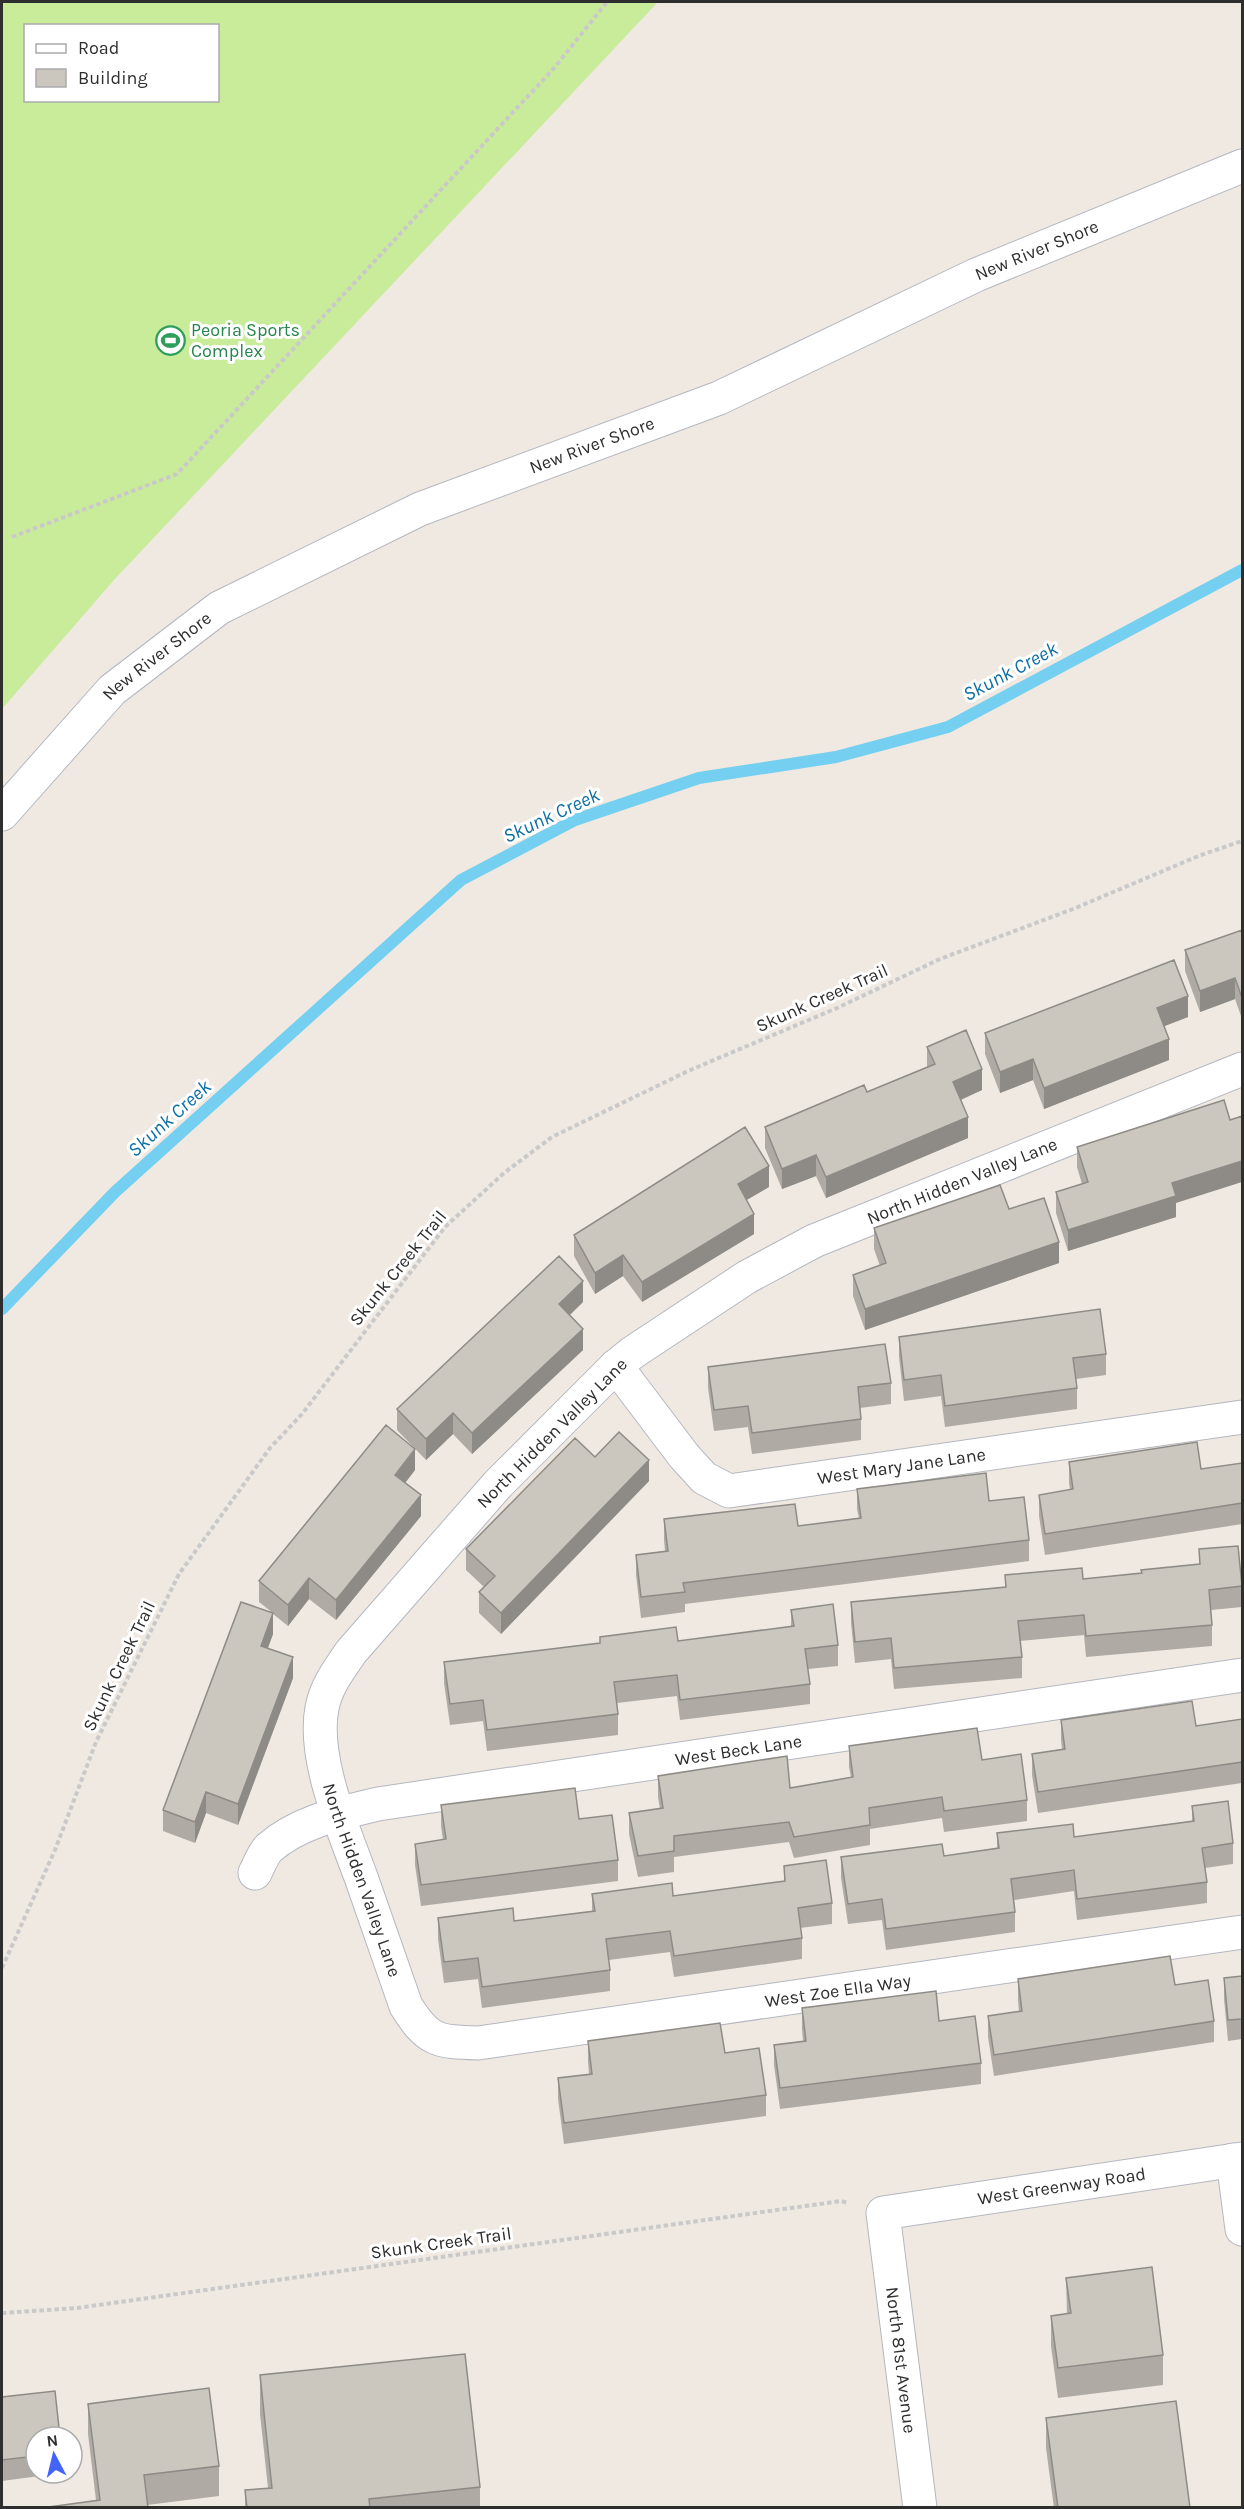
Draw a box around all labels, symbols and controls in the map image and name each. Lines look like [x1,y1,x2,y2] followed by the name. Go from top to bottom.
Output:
[24,24,219,102] legend
[78,37,119,59] text: Road
[78,67,148,89] text: Building
[971,215,1102,285] street label: New River Shore
[191,319,300,362] place label: Peoria Sports Complex
[154,324,186,356] sports icon: Peoria Sports Complex
[526,412,658,478] street label: New River Shore
[97,607,216,705] street label: New River Shore
[959,637,1062,706] water label: Skunk Creek
[499,783,604,848] water label: Skunk Creek
[753,959,891,1037] street label: Skunk Creek Trail
[123,1075,216,1162] water label: Skunk Creek
[864,1133,1060,1229] street label: North Hidden Valley Lane
[345,1206,451,1330] street label: Skunk Creek Trail
[472,1353,632,1513] street label: North Hidden Valley Lane
[816,1443,987,1489] street label: West Mary Jane Lane
[78,1597,160,1735] street label: Skunk Creek Trail
[674,1730,803,1771] street label: West Beck Lane
[318,1781,406,1980] street label: North Hidden Valley Lane
[763,1969,913,2012] street label: West Zoe Ella Way
[976,2163,1147,2210] street label: West Greenway Road
[369,2222,513,2264] street label: Skunk Creek Trail
[881,2286,921,2434] street label: North 81st Avenue
[24,2425,84,2485] north arrow
[45,2430,59,2451] text: N

